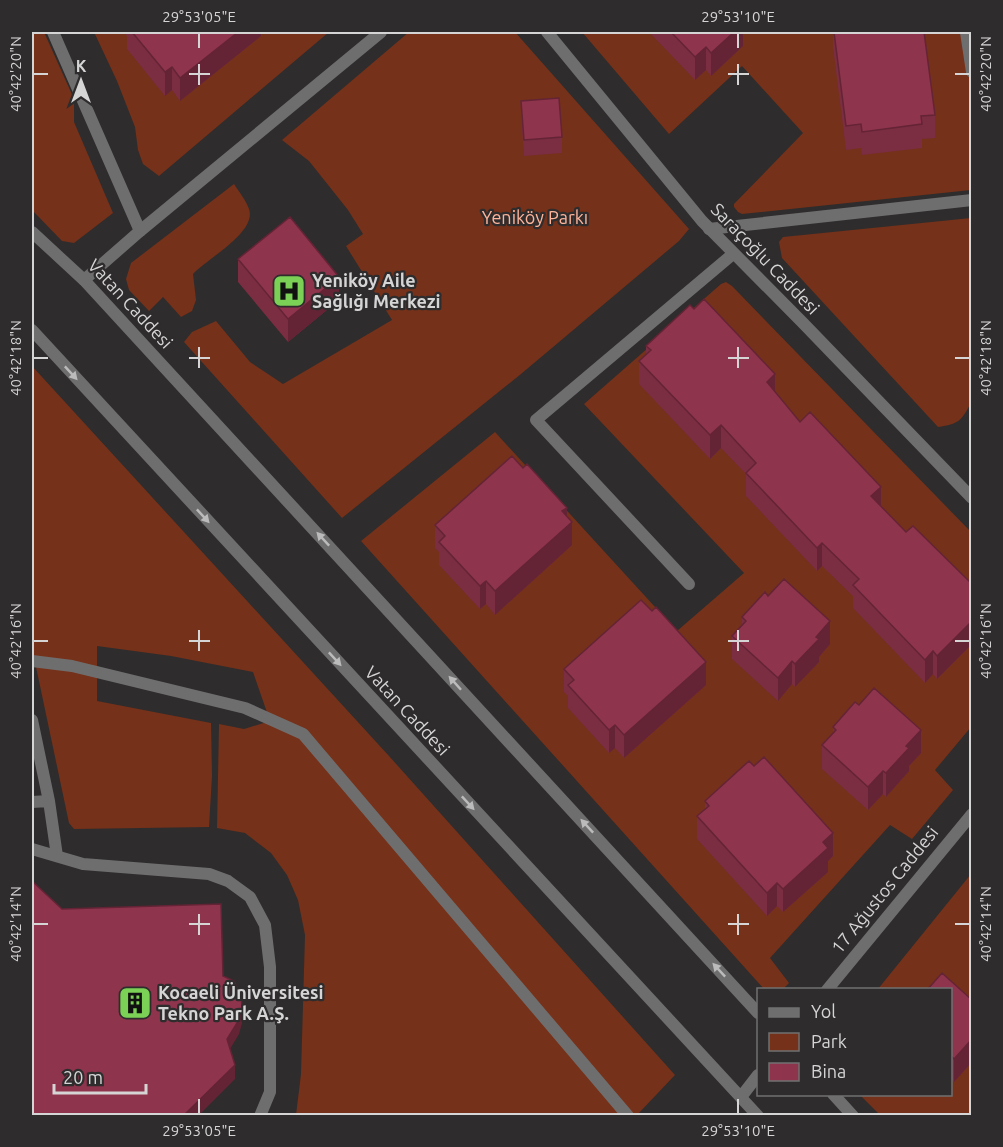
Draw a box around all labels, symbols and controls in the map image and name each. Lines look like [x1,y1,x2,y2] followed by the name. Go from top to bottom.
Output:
[162,8,236,25] text: 29°53'05"E
[701,8,775,25] text: 29°53'10"E
[7,36,24,112] text: 40°42'20"N
[977,36,994,112] text: 40°42'20"N
[51,51,111,111] north arrow
[76,57,87,75] text: K
[708,199,824,318] street label: Saraçoğlu Caddesi
[482,207,588,227] park label: Yeniköy Parkı
[84,255,177,352] street label: Vatan Caddesi
[312,270,441,311] place label: Yeniköy Aile Sağlığı Merkezi
[271,273,307,309] hospital icon: Yeniköy Aile Sağlığı Merkezi
[7,320,24,396] text: 40°42'18"N
[977,320,994,396] text: 40°42'18"N
[64,365,78,380] one-way arrow
[196,508,209,523] one-way arrow
[317,532,330,547] one-way arrow
[7,603,24,679] text: 40°42'16"N
[977,603,994,679] text: 40°42'16"N
[328,652,342,667] one-way arrow
[361,662,454,759] street label: Vatan Caddesi
[449,676,462,691] one-way arrow
[461,795,475,810] one-way arrow
[580,819,594,834] one-way arrow
[827,822,942,957] street label: 17 Ağustos Caddesi
[7,886,24,962] text: 40°42'14"N
[977,886,994,962] text: 40°42'14"N
[713,963,726,978] one-way arrow
[158,982,324,1024] place label: Kocaeli Üniversitesi Tekno Park A.Ş.
[117,985,153,1021] building icon: Kocaeli Üniversitesi Tekno Park A.Ş.
[757,988,952,1096] legend
[811,1001,836,1021] text: Yol
[811,1031,847,1051] text: Park
[54,1057,146,1095] scale bar
[811,1061,846,1081] text: Bina
[63,1067,103,1087] text: 20 m
[162,1122,236,1139] text: 29°53'05"E
[701,1122,775,1139] text: 29°53'10"E

